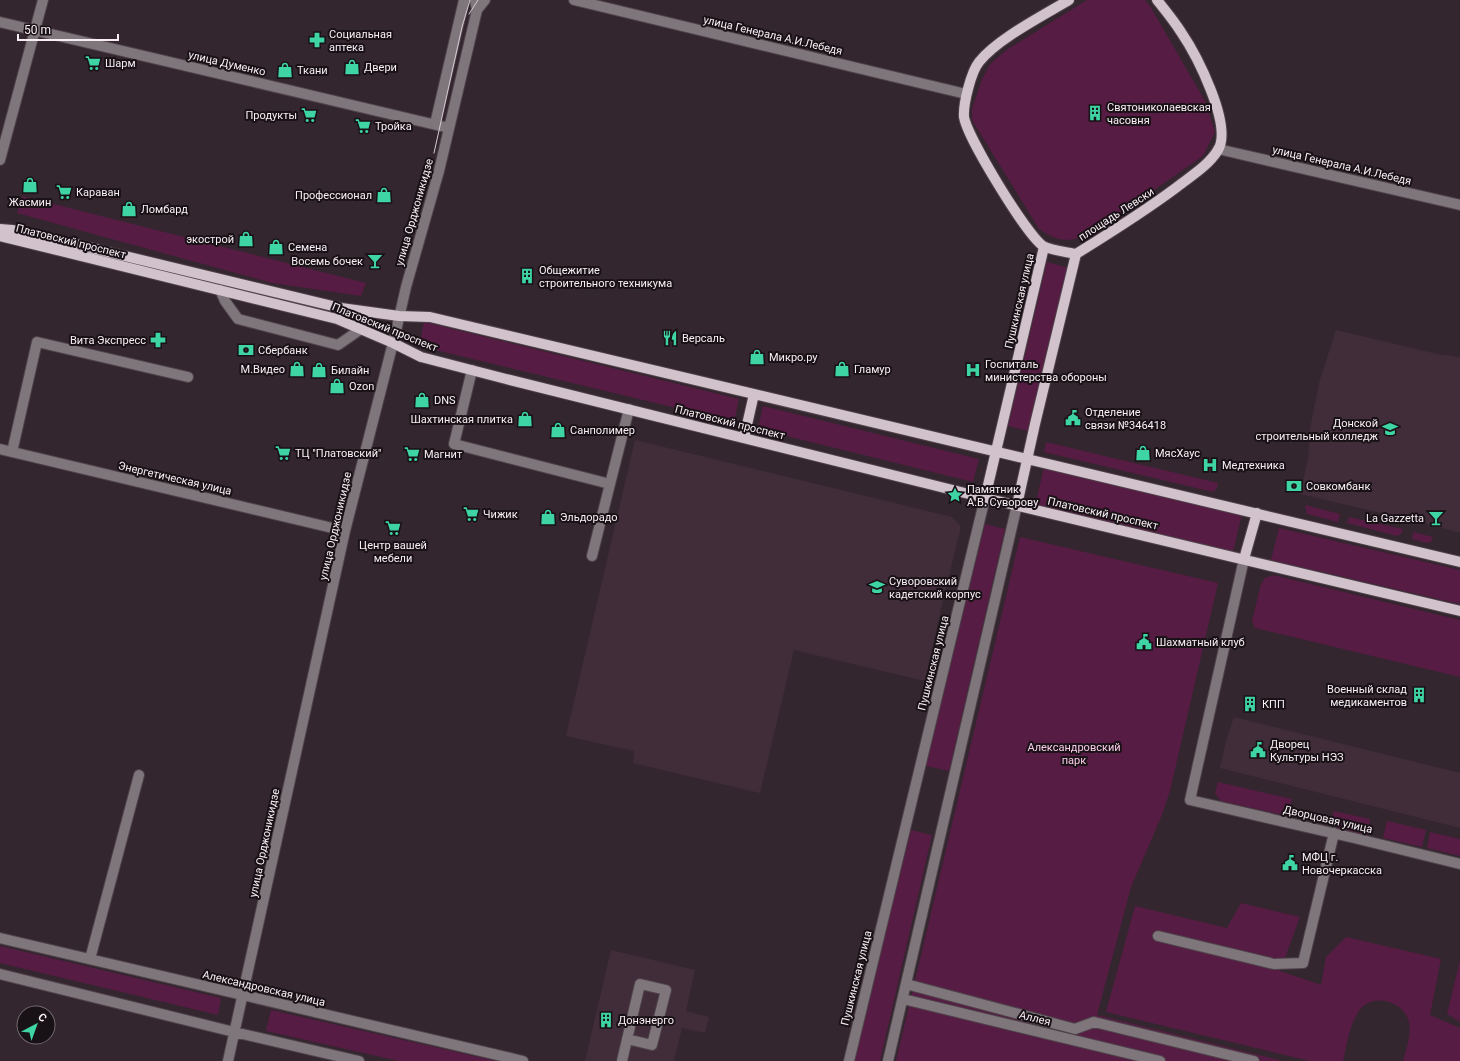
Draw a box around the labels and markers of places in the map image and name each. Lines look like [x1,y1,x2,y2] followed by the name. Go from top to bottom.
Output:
[329,28,392,54] place label: Социальная аптека
[308,31,326,49] pharmacy icon: Социальная аптека
[84,54,102,72] supermarket icon: Шарм
[105,57,136,70] place label: Шарм
[343,58,361,76] shop icon: Двери
[276,61,294,79] shop icon: Ткани
[364,61,397,74] place label: Двери
[297,64,328,77] place label: Ткани
[1107,101,1211,127] place label: Святониколаевская часовня
[1086,104,1104,122] building icon: Святониколаевская часовня
[300,106,318,124] supermarket icon: Продукты
[245,109,297,122] place label: Продукты
[354,117,372,135] supermarket icon: Тройка
[375,120,412,133] place label: Тройка
[21,176,39,194] shop icon: Жасмин
[55,183,73,201] supermarket icon: Караван
[76,186,120,199] place label: Караван
[375,186,393,204] shop icon: Профессионал
[295,189,372,202] place label: Профессионал
[9,196,51,209] place label: Жасмин
[120,200,138,218] shop icon: Ломбард
[141,203,188,216] place label: Ломбард
[237,230,255,248] shop icon: экострой
[186,233,234,246] place label: экострой
[267,238,285,256] shop icon: Семена
[288,241,327,254] place label: Семена
[366,252,384,270] bar icon: Восемь бочек
[291,255,363,268] place label: Восемь бочек
[539,264,672,290] place label: Общежитие строительного техникума
[518,267,536,285] building icon: Общежитие строительного техникума
[661,329,679,347] restaurant icon: Версаль
[149,331,167,349] pharmacy icon: Вита Экспресс
[682,332,725,345] place label: Версаль
[70,334,146,347] place label: Вита Экспресс
[237,341,255,359] bank icon: Сбербанк
[258,344,308,357] place label: Сбербанк
[748,348,766,366] shop icon: Микро.ру
[769,351,818,364] place label: Микро.ру
[985,358,1107,384] place label: Госпиталь министерства обороны
[288,360,306,378] shop icon: М.Видео
[833,360,851,378] shop icon: Гламур
[310,361,328,379] shop icon: Билайн
[964,361,982,379] hospital icon: Госпиталь министерства обороны
[241,363,285,376] place label: М.Видео
[854,363,891,376] place label: Гламур
[331,364,369,377] place label: Билайн
[328,377,346,395] shop icon: Ozon
[349,380,374,393] place label: Ozon
[413,391,431,409] shop icon: DNS
[434,394,456,407] place label: DNS
[1085,406,1166,432] place label: Отделение связи №346418
[1064,409,1082,427] public building icon: Отделение связи №346418
[516,410,534,428] shop icon: Шахтинская плитка
[410,413,513,426] place label: Шахтинская плитка
[1256,417,1379,443] place label: Донской строительный колледж
[1381,420,1399,438] school or university icon: Донской строительный колледж
[549,421,567,439] shop icon: Санполимер
[570,424,635,437] place label: Санполимер
[274,444,292,462] supermarket icon: ТЦ "Платовский"
[1134,444,1152,462] shop icon: МясХаус
[403,445,421,463] supermarket icon: Магнит
[295,447,382,460] place label: ТЦ "Платовский"
[1155,447,1200,460] place label: МясХаус
[424,448,463,461] place label: Магнит
[1201,456,1219,474] hospital icon: Медтехника
[1222,459,1285,472] place label: Медтехника
[1285,477,1303,495] bank icon: Совкомбанк
[1306,480,1370,493] place label: Совкомбанк
[967,483,1039,509] place label: Памятник А.В. Суворову
[946,486,964,504] place icon: Памятник А.В. Суворову
[462,505,480,523] supermarket icon: Чижик
[483,508,518,521] place label: Чижик
[539,508,557,526] shop icon: Эльдорадо
[1427,509,1445,527] bar icon: La Gazzetta
[560,511,618,524] place label: Эльдорадо
[1366,512,1424,525] place label: La Gazzetta
[384,519,402,537] supermarket icon: Центр вашей мебели
[359,539,427,565] place label: Центр вашей мебели
[889,575,981,601] place label: Суворовский кадетский корпус
[868,578,886,596] school or university icon: Суворовский кадетский корпус
[1135,633,1153,651] public building icon: Шахматный клуб
[1156,636,1245,649] place label: Шахматный клуб
[1327,683,1407,709] place label: Военный склад медикаментов
[1410,686,1428,704] building icon: Военный склад медикаментов
[1241,695,1259,713] building icon: КПП
[1262,698,1285,711] place label: КПП
[1270,738,1344,764] place label: Дворец Культуры НЭЗ
[1249,741,1267,759] public building icon: Дворец Культуры НЭЗ
[1302,851,1382,877] place label: МФЦ г. Новочеркасска
[1281,854,1299,872] public building icon: МФЦ г. Новочеркасска
[597,1011,615,1029] building icon: Донэнерго
[618,1014,674,1027] place label: Донэнерго

